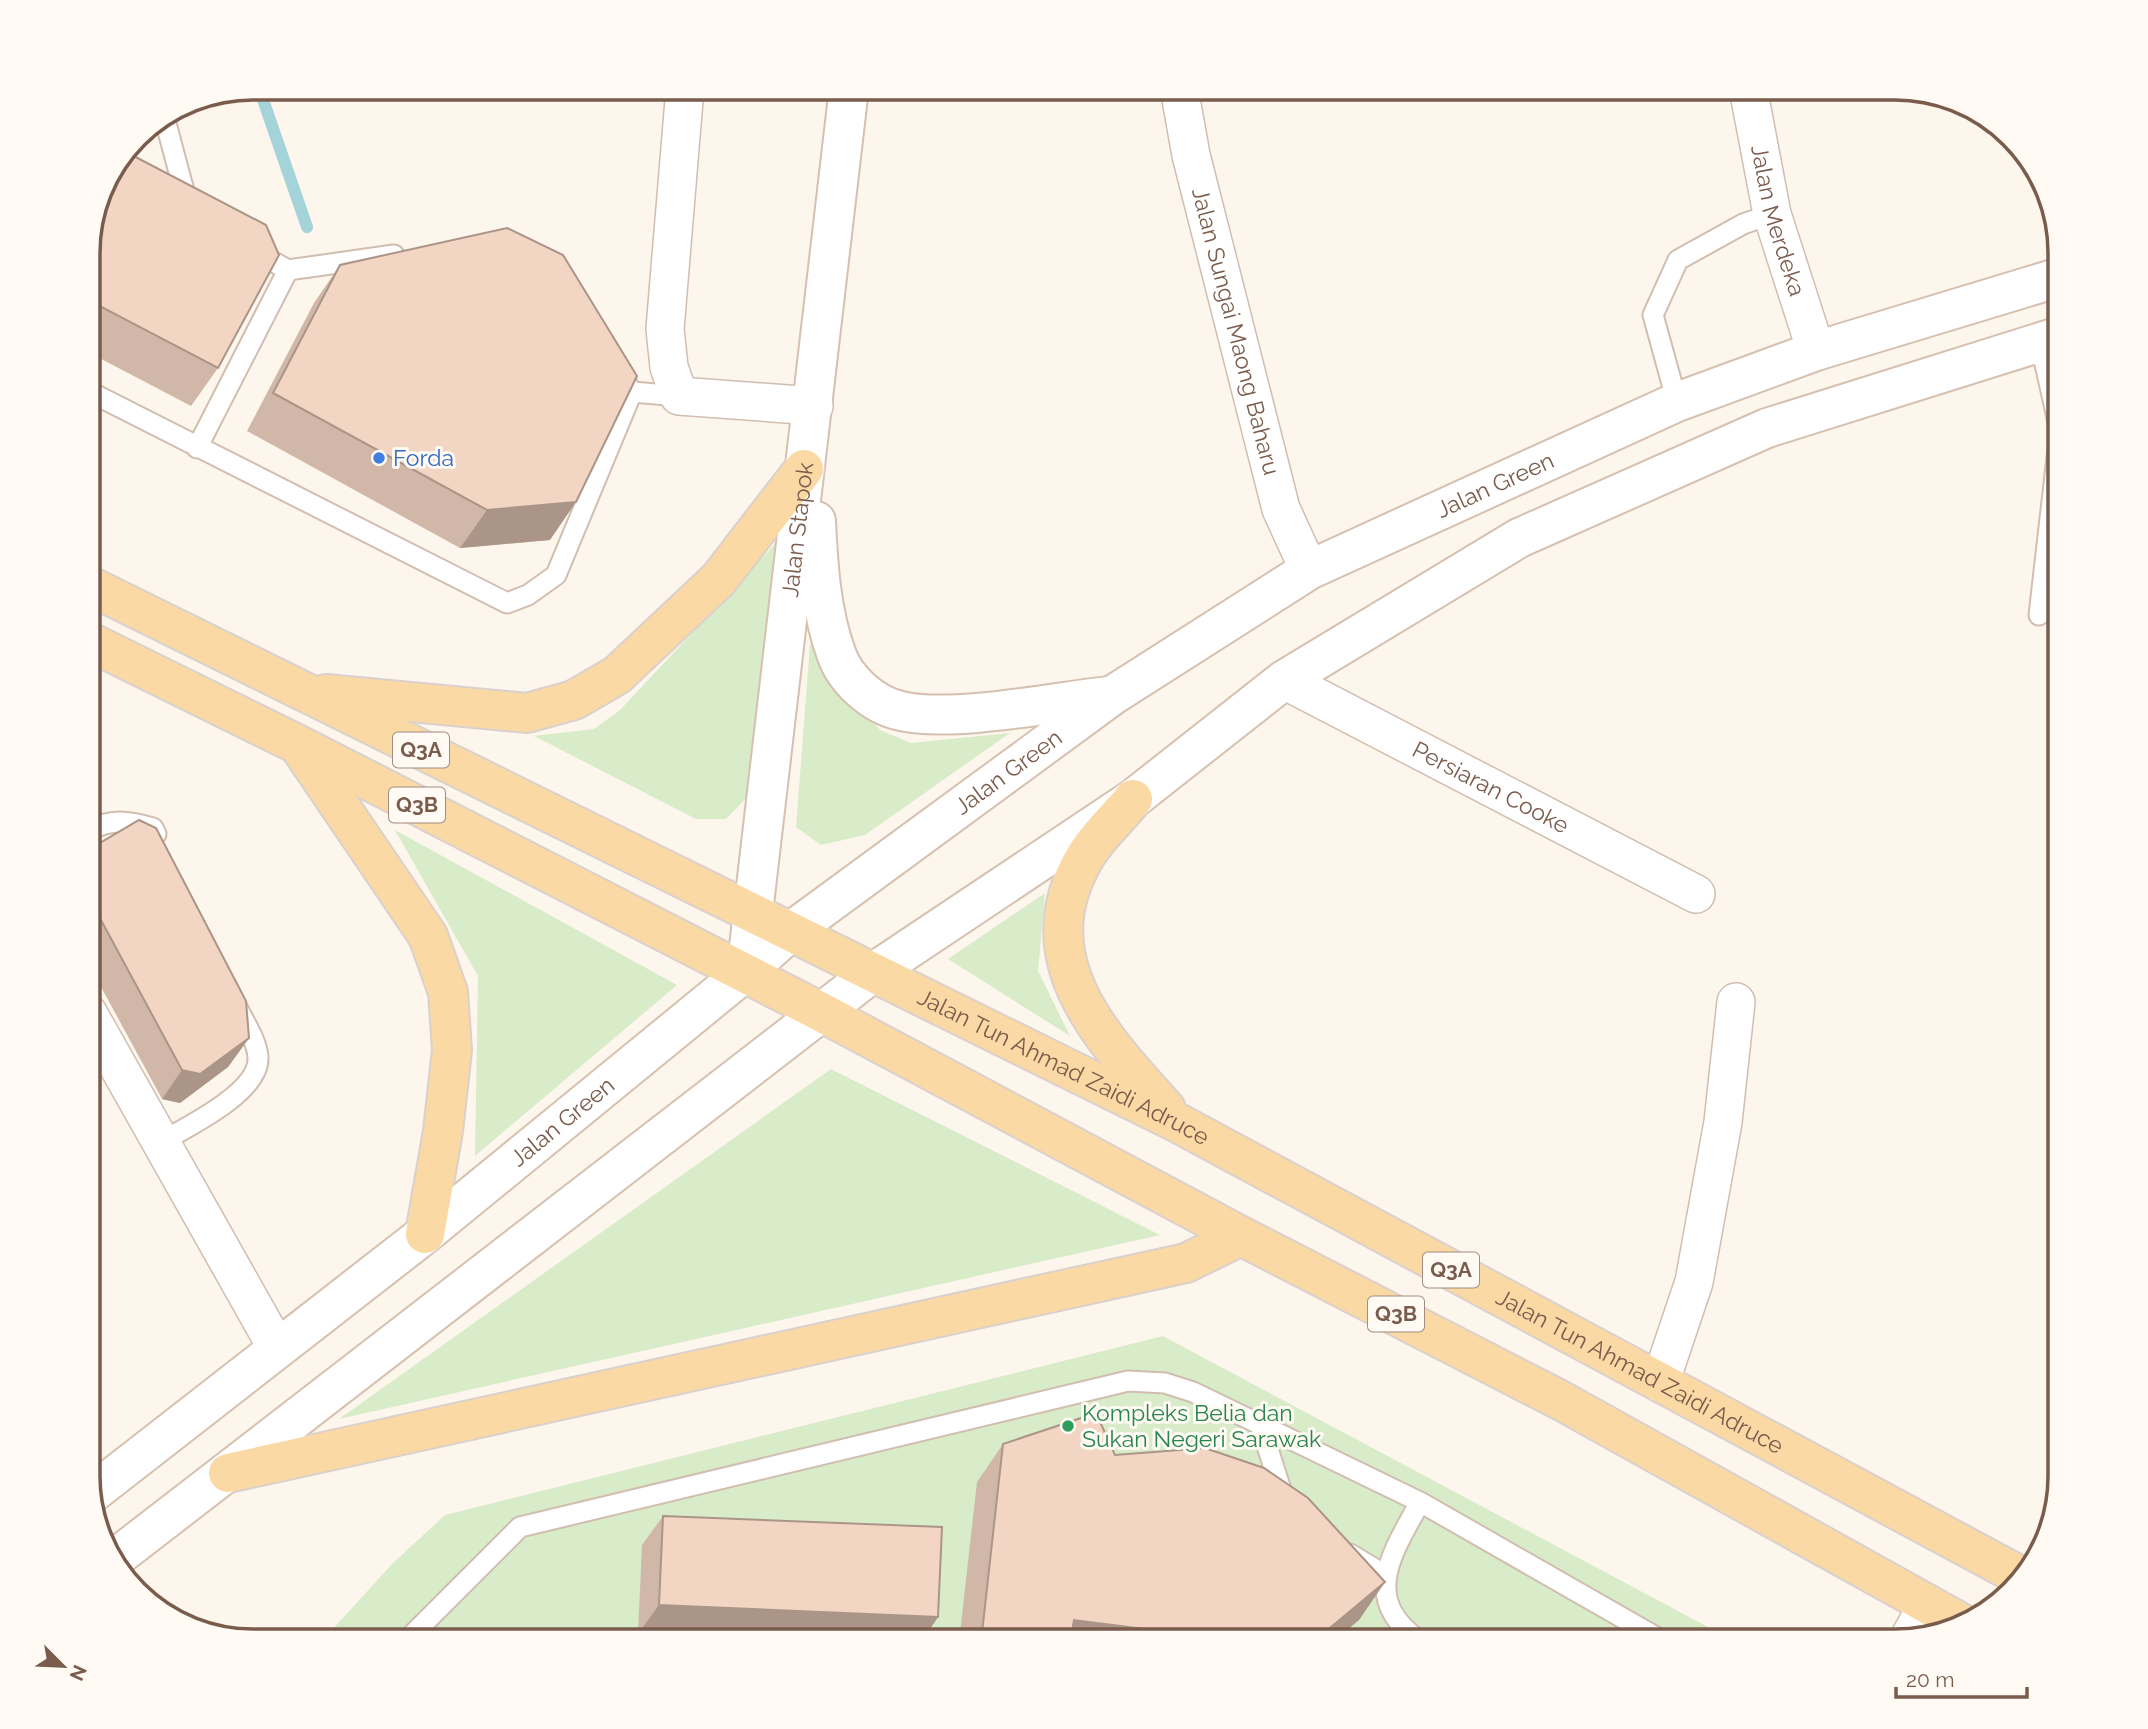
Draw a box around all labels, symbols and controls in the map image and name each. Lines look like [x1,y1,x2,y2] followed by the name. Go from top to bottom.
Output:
[1746,143,1811,299] street label: Jalan Merdeka
[1187,185,1286,478] street label: Jalan Sungai Maong Baharu
[393,444,454,471] place label: Forda
[1432,446,1558,523] street label: Jalan Green
[371,450,387,466] marker: Forda
[776,461,818,599] street label: Jalan Stapok
[949,723,1067,820] street label: Jalan Green
[393,732,449,768] road number: Q3A
[1408,735,1574,839] street label: Persiaran Cooke
[389,788,445,822] road number: Q3B
[914,983,1214,1150] street label: Jalan Tun Ahmad Zaidi Adruce
[505,1071,619,1172] street label: Jalan Green
[1423,1252,1479,1288] road number: Q3A
[1492,1283,1788,1459] street label: Jalan Tun Ahmad Zaidi Adruce
[1368,1296,1424,1332] road number: Q3B
[1082,1399,1321,1452] place label: Kompleks Belia dan Sukan Negeri Sarawak
[1060,1418,1076,1434] marker: Kompleks Belia dan Sukan Negeri Sarawak
[28,1631,98,1701] north arrow
[1896,1656,2027,1700] scale bar
[66,1662,92,1684] text: N
[1906,1667,1954,1692] text: 20 m

